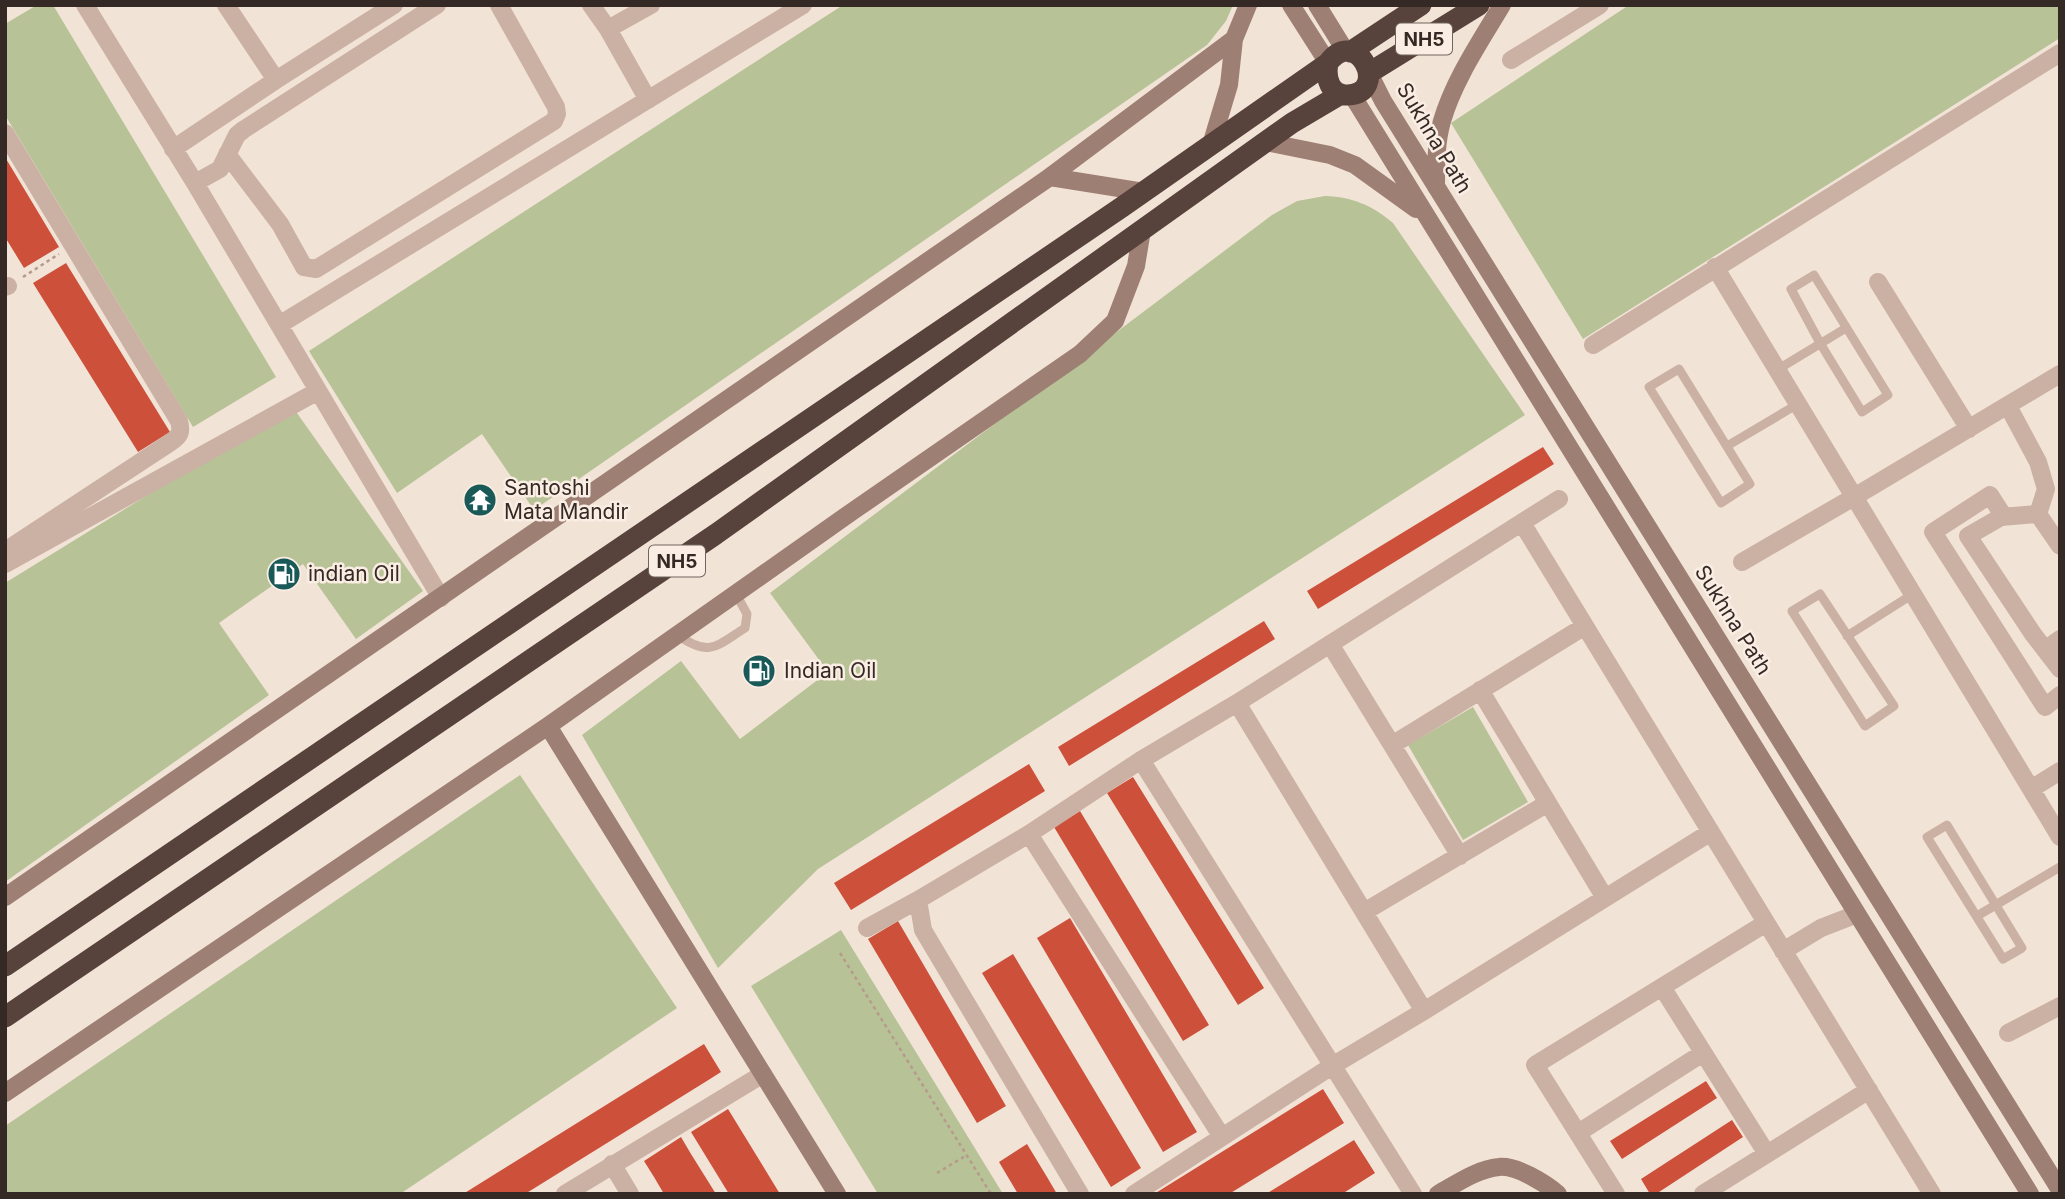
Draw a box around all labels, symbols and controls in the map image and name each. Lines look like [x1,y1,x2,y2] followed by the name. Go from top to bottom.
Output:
[1396,23,1452,54] road number: NH5
[1392,78,1477,198] street label: Sukhna Path
[504,475,629,524] place label: Santoshi Mata Mandir
[461,481,499,519] temple icon: Santoshi Mata Mandir
[649,546,705,576] road number: NH5
[265,555,303,593] fuel station icon: indian Oil
[1690,560,1777,679] street label: Sukhna Path
[308,561,400,586] place label: indian Oil
[740,652,778,690] fuel station icon: Indian Oil
[784,658,876,683] place label: Indian Oil

